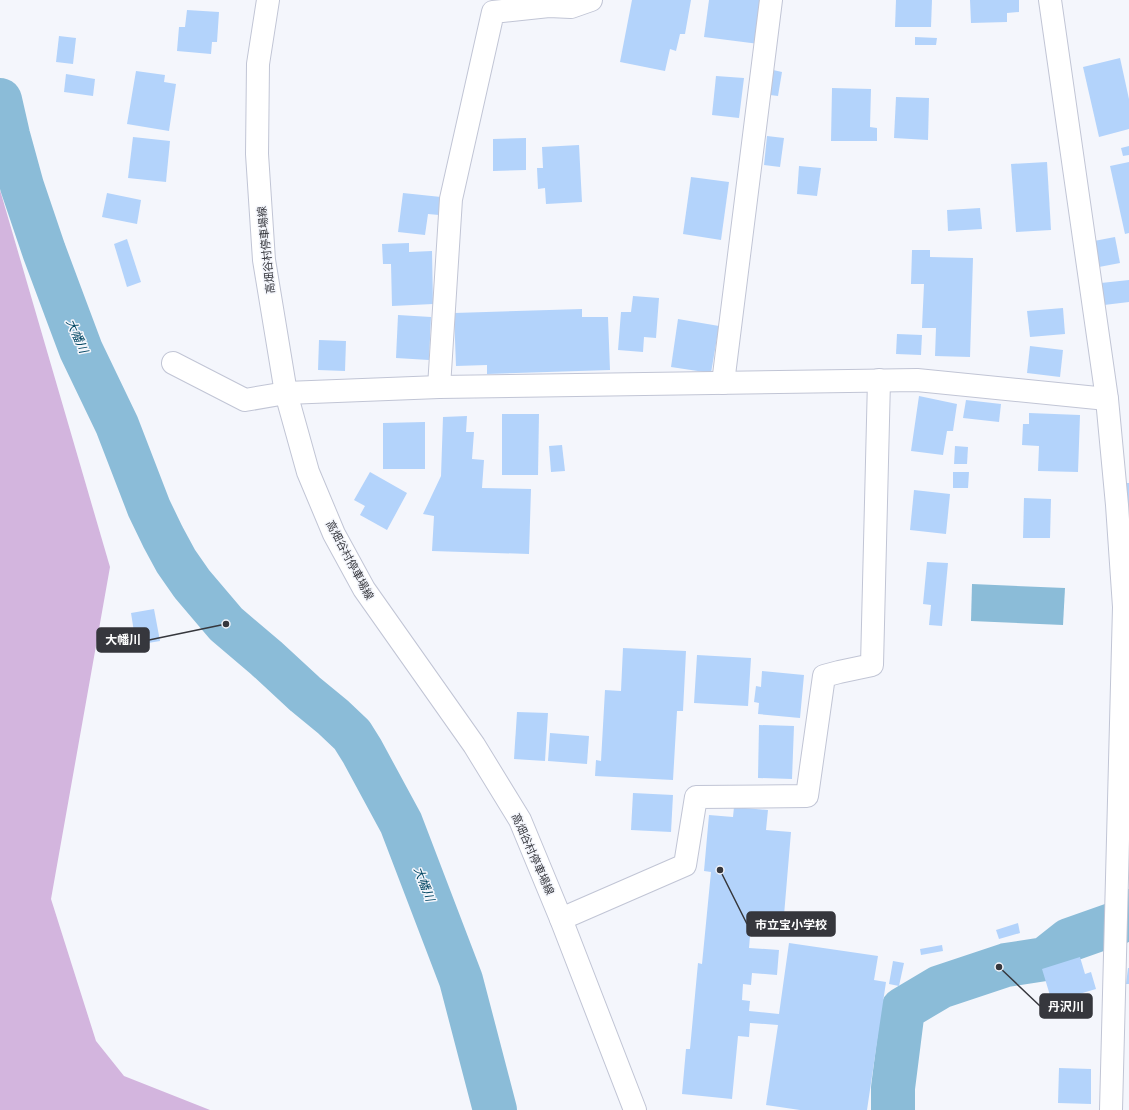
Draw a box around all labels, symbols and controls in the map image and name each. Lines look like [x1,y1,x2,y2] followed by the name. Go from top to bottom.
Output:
[252,206,278,295] street label: 高畑谷村停車場線
[63,315,94,357] water label: 大幡川
[323,517,379,602] street label: 高畑谷村停車場線
[97,628,149,652] callout: 大幡川
[105,630,141,647] text: 大幡川
[509,810,559,897] street label: 高畑谷村停車場線
[411,864,441,905] water label: 大幡川
[747,912,835,936] callout: 市立宝小学校
[755,915,827,932] text: 市立宝小学校
[1040,994,1092,1018] callout: 丹沢川
[1048,997,1084,1014] text: 丹沢川

